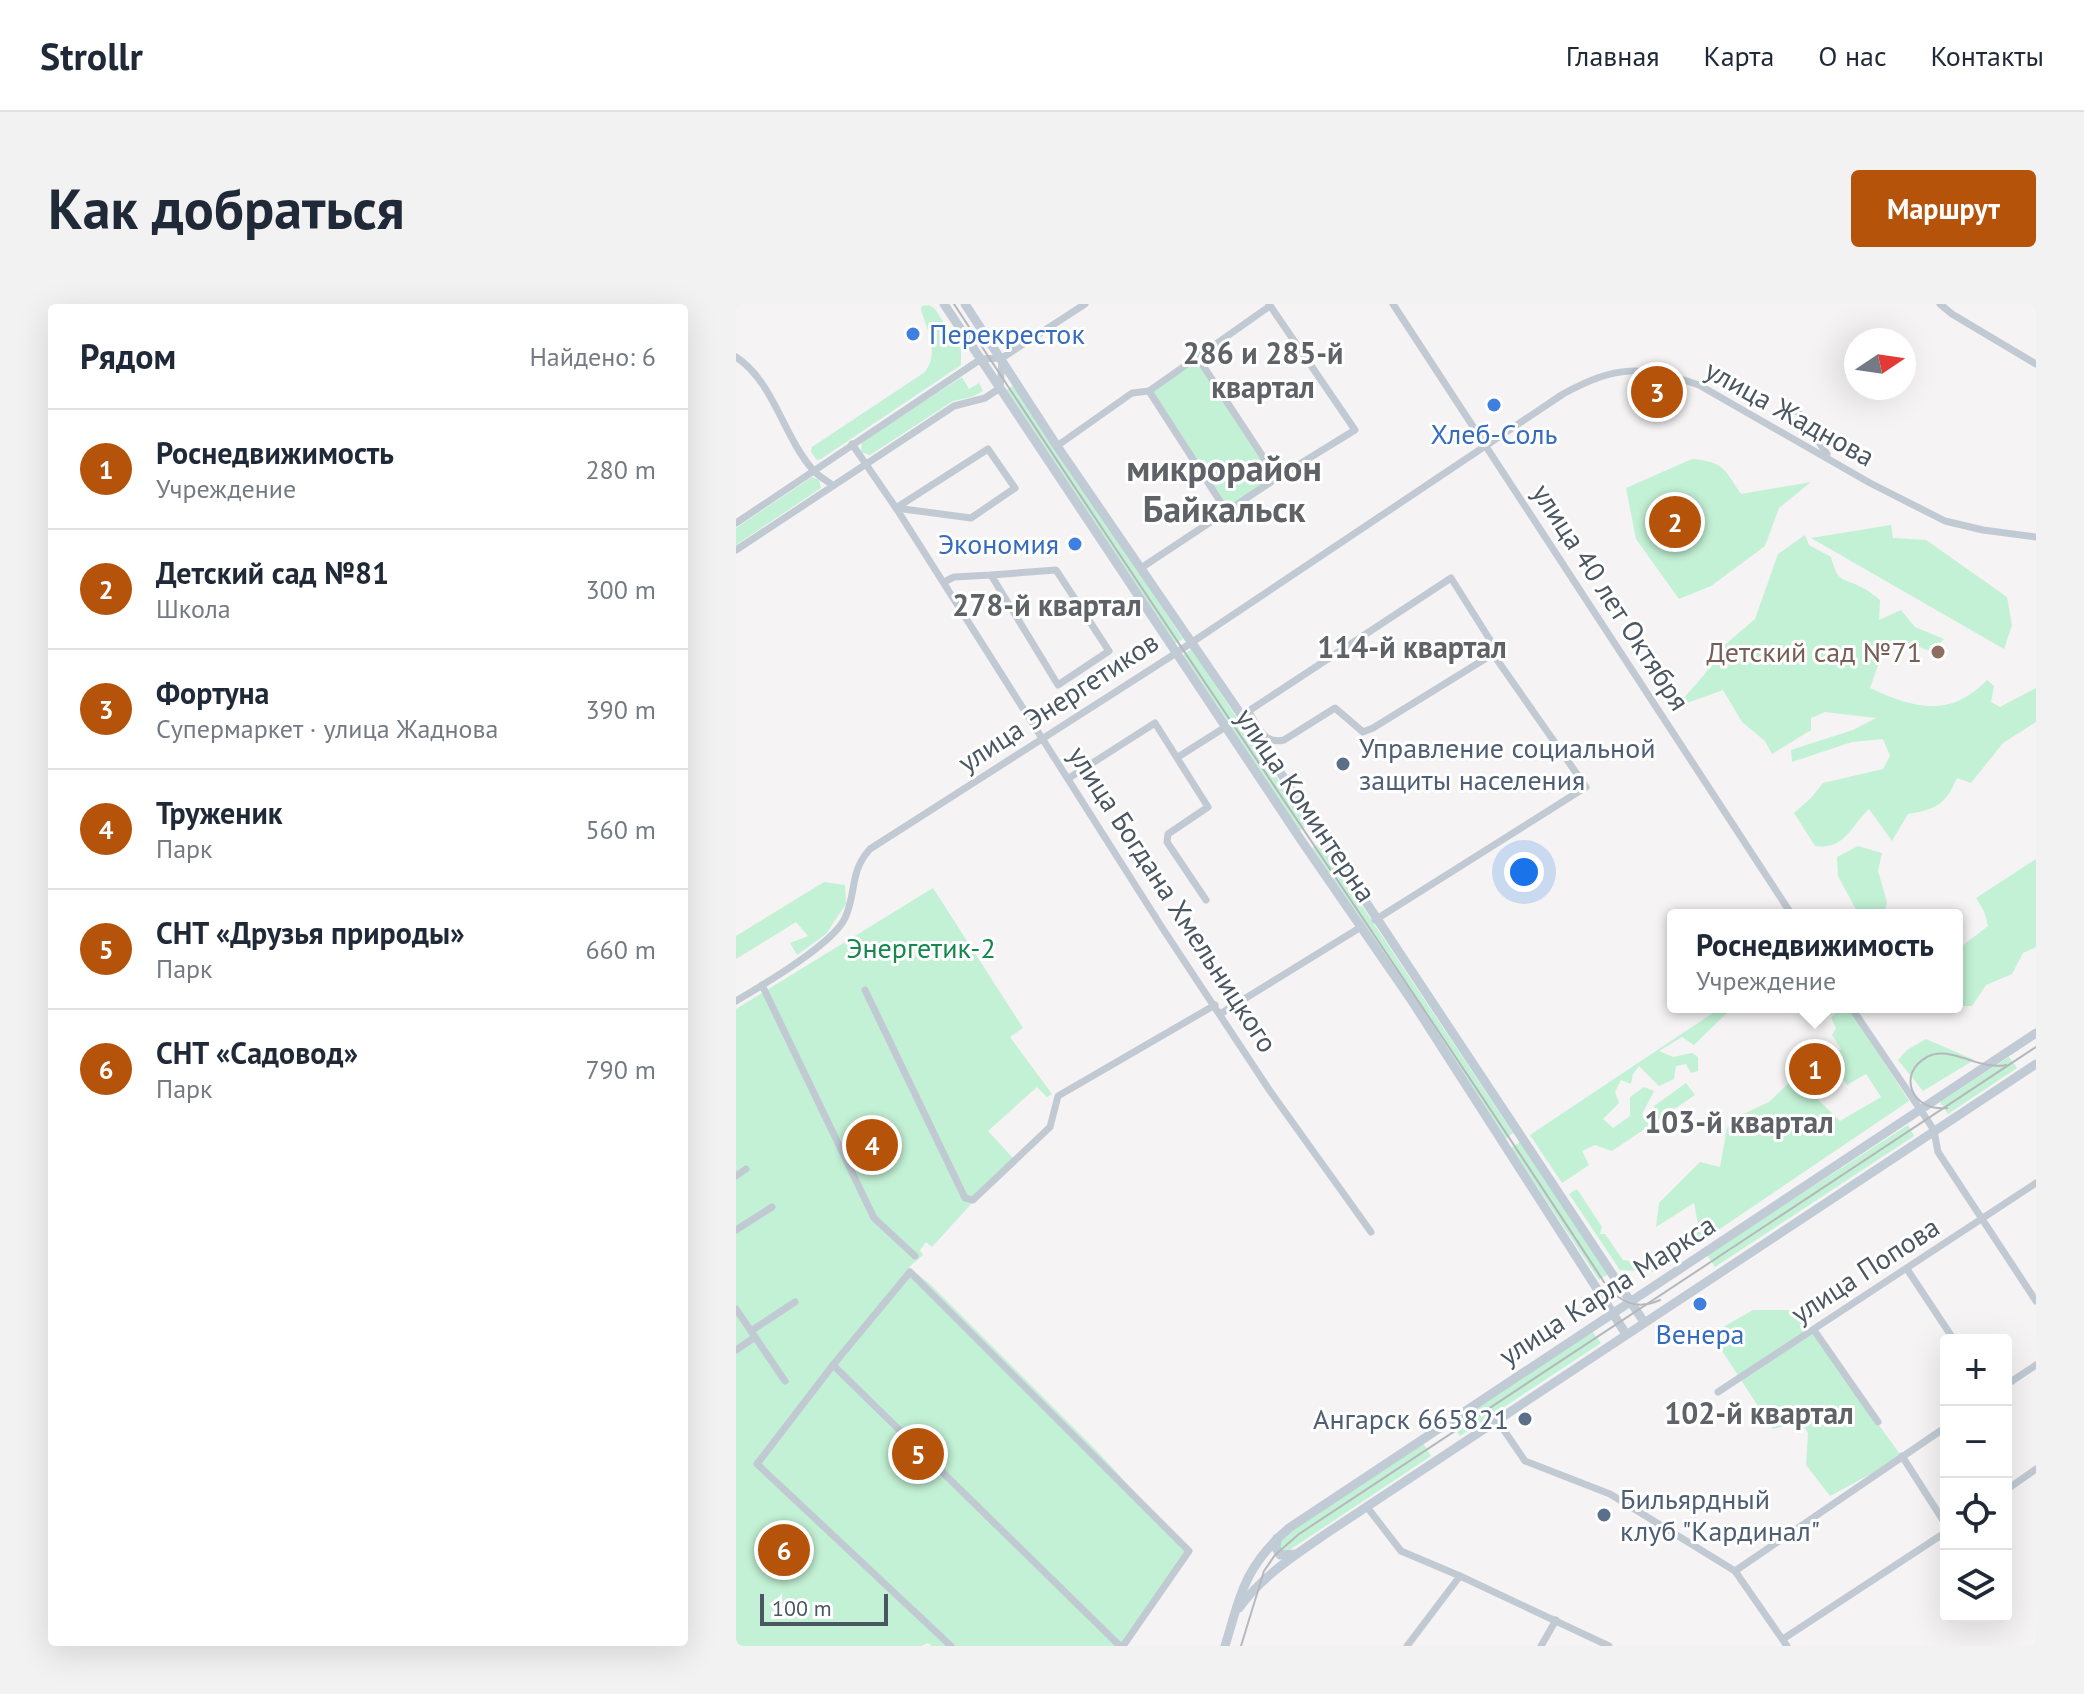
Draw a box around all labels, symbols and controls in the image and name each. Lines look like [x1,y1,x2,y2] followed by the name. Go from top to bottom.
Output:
[40,31,143,80] text: Strollr
[1566,37,1660,74] text: Главная
[1704,37,1774,74] text: Карта
[1818,37,1887,74] text: О нас
[1931,37,2044,74] text: Контакты
[1851,170,2036,247] button: Маршрут
[48,172,405,244] text: Как добраться
[929,315,1085,352] place label: Перекресток
[904,325,922,343] marker: Перекресток
[1844,328,1916,400] north arrow
[1183,333,1343,406] district label: 286 и 285-й квартал
[80,334,176,378] text: Рядом
[529,340,656,373] text: Найдено: 6
[1699,351,1882,474] street label: улица Жаднова
[1631,362,1683,422] pin: 3
[1485,396,1503,414] marker: Хлеб-Соль
[1430,415,1558,452] place label: Хлеб-Соль
[156,433,394,472] text: Роснедвижимость
[1126,444,1322,532] district label: микрорайон Байкальск
[99,453,113,486] text: 1
[585,453,656,486] text: 280 m
[156,472,296,505] text: Учреждение
[1524,476,1699,717] street label: улица 40 лет Октября
[1649,492,1701,552] pin: 2
[938,525,1059,562] place label: Экономия
[1066,535,1084,553] marker: Экономия
[156,553,389,592] text: Детский сад №81
[99,573,113,606] text: 2
[585,573,656,606] text: 300 m
[952,585,1142,624] district label: 278-й квартал
[156,592,231,625] text: Школа
[950,623,1165,780] street label: улица Энергетиков
[1317,627,1507,666] district label: 114-й квартал
[1707,633,1922,670] place label: Детский сад №71
[1929,643,1947,661] marker: Детский сад №71
[156,673,270,712] text: Фортуна
[99,693,113,726] text: 3
[585,693,656,726] text: 390 m
[1228,700,1385,909] street label: улица Коминтерна
[156,712,498,745] text: Супермаркет · улица Жаднова
[1359,729,1655,798] place label: Управление социальной защиты населения
[1060,738,1287,1059] street label: улица Богдана Хмельницкого
[1334,755,1352,773] marker: Управление социальной защиты населения
[156,793,282,832] text: Труженик
[99,813,113,846] text: 4
[585,813,656,846] text: 560 m
[156,832,213,865] text: Парк
[1504,852,1544,892] your location
[1667,909,1963,1013] popup
[156,913,465,952] text: СНТ «Друзья природы»
[1696,925,1934,964] text: Роснедвижимость
[846,929,996,966] park label: Энергетик-2
[99,933,113,966] text: 5
[585,933,656,966] text: 660 m
[156,952,213,985] text: Парк
[1696,964,1836,997] text: Учреждение
[156,1033,358,1072] text: СНТ «Садовод»
[1789,1039,1841,1099] pin: 1
[99,1053,113,1086] text: 6
[585,1053,656,1086] text: 790 m
[156,1072,213,1105] text: Парк
[1644,1102,1834,1141] district label: 103-й квартал
[846,1115,898,1175] pin: 4
[1491,1206,1722,1373] street label: улица Карла Маркса
[1783,1208,1946,1331] street label: улица Попова
[1691,1295,1709,1313] marker: Венера
[1656,1315,1744,1352] place label: Венера
[1940,1334,2012,1622] map controls
[1940,1334,2012,1406] button: +
[1664,1393,1854,1432] district label: 102-й квартал
[1313,1400,1509,1437] place label: Ангарск 665821
[1940,1406,2012,1478] button: −
[1516,1410,1534,1428] marker: Ангарск 665821
[892,1424,944,1484] pin: 5
[1940,1478,2012,1550] button: locate
[1620,1480,1820,1549] place label: Бильярдный клуб "Кардинал"
[1595,1506,1613,1524] marker: Бильярдный клуб "Кардинал"
[758,1520,810,1580] pin: 6
[1940,1550,2012,1622] button: layers
[760,1590,888,1626] scale bar
[772,1594,832,1622] text: 100 m

